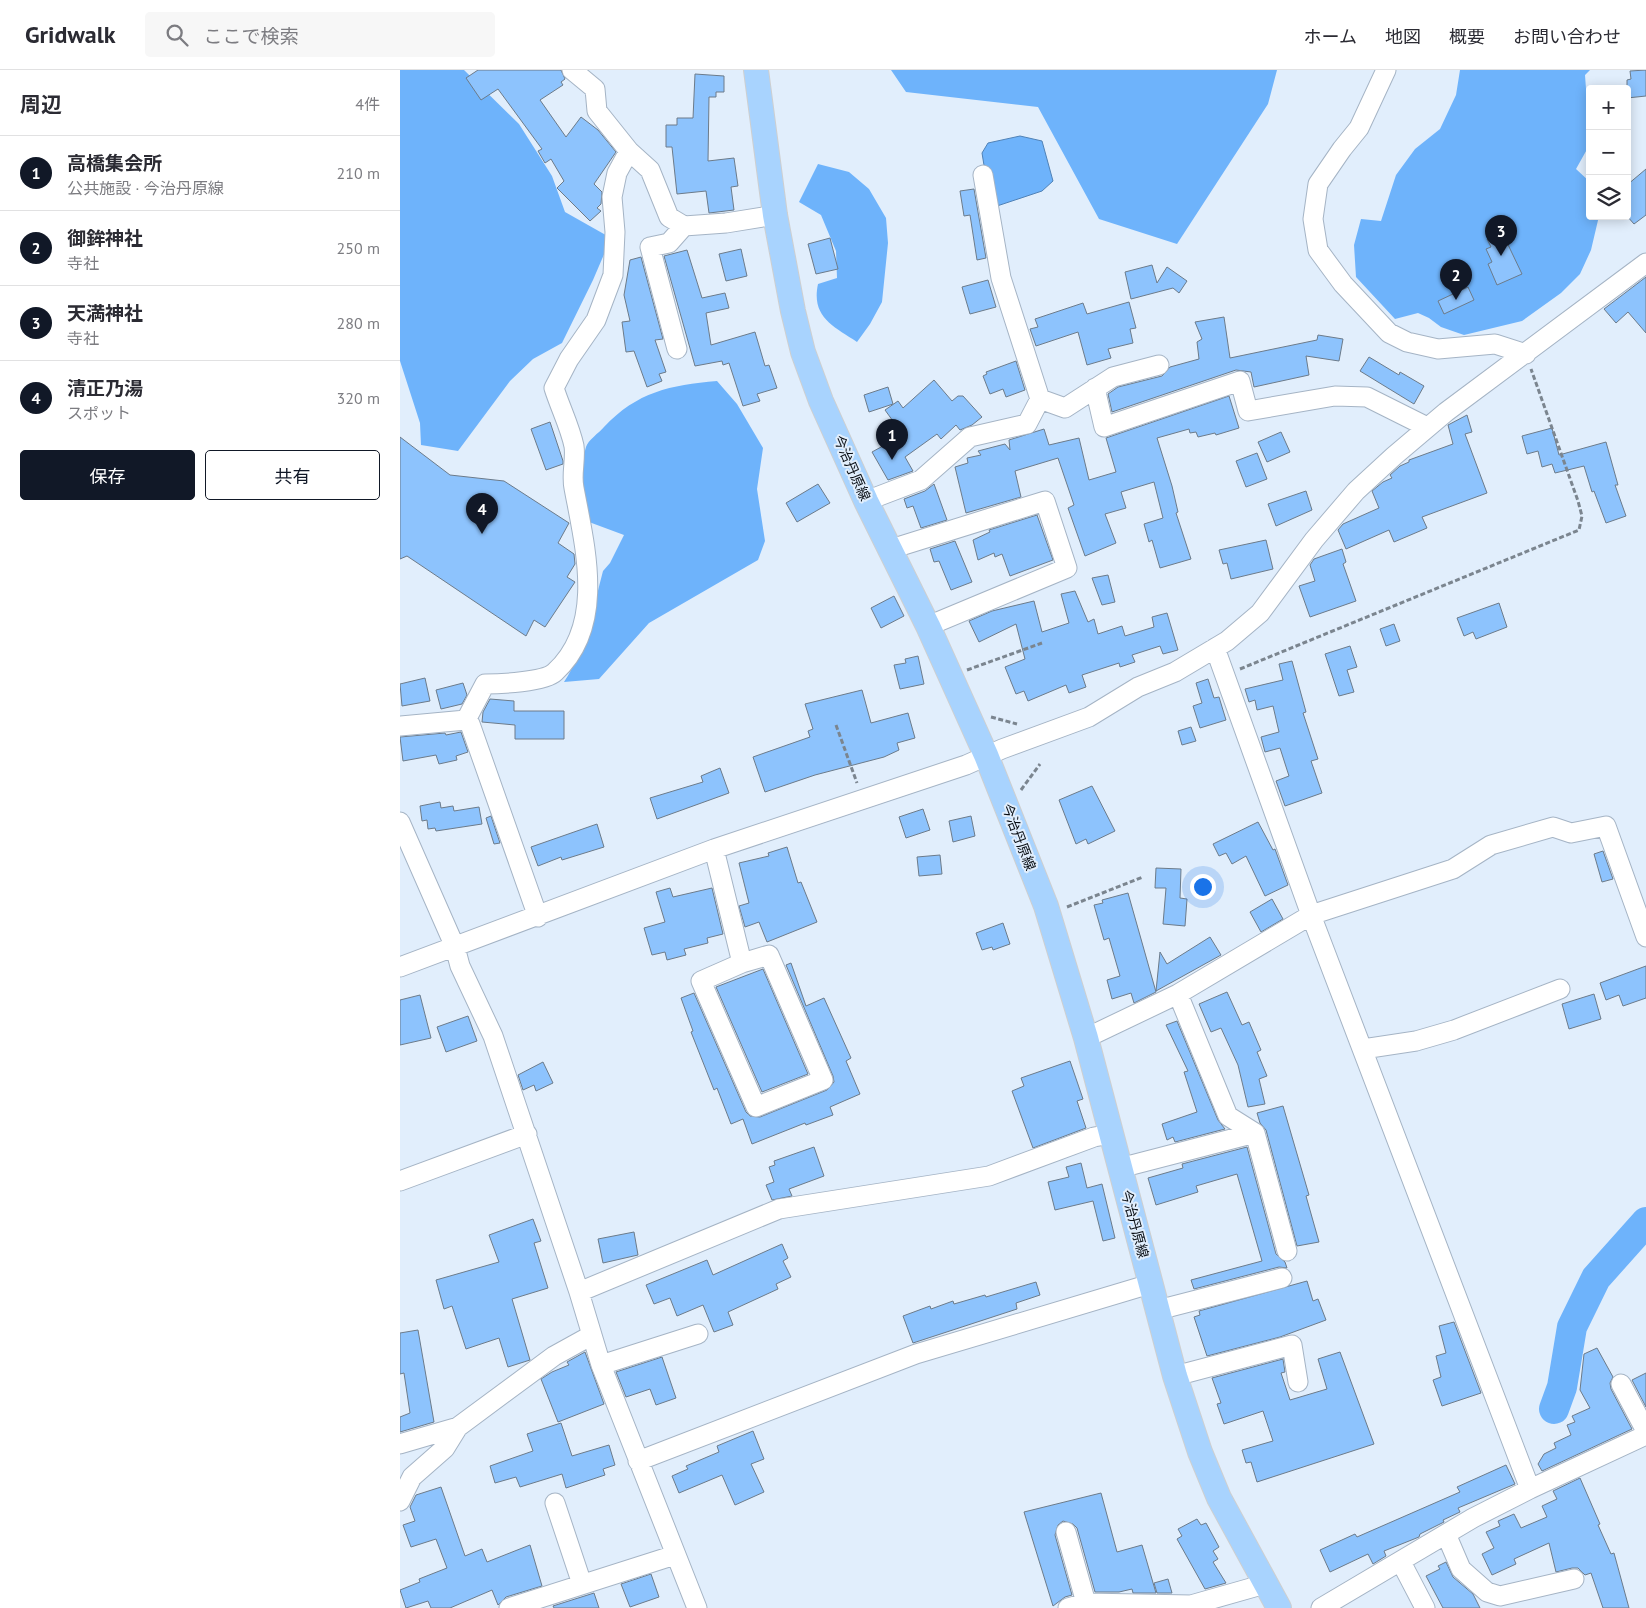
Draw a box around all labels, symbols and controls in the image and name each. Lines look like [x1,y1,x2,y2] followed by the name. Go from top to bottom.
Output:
[145,12,495,57] search box
[25,19,115,50] text: Gridwalk
[163,21,191,49] icon: search
[203,24,299,48] text: ここで検索
[1304,25,1357,48] text: ホーム
[1385,25,1421,48] text: 地図
[1449,25,1485,48] text: 概要
[1513,25,1621,48] text: お問い合わせ
[1586,85,1631,220] map controls
[1586,85,1631,130] button: +
[20,91,62,118] text: 周辺
[355,94,380,114] text: 4件
[1586,130,1631,175] button: −
[67,151,162,175] text: 高橋集会所
[31,163,41,183] text: 1
[337,163,380,183] text: 210 m
[1586,175,1631,220] button: layers
[67,178,224,198] text: 公共施設 · 今治丹原線
[1485,215,1517,256] pin: 3
[67,226,143,250] text: 御鉾神社
[31,238,41,258] text: 2
[337,238,380,258] text: 250 m
[67,253,99,273] text: 寺社
[1440,259,1472,300] pin: 2
[67,301,143,325] text: 天満神社
[31,313,41,333] text: 3
[337,313,380,333] text: 280 m
[67,328,99,348] text: 寺社
[67,376,143,400] text: 清正乃湯
[31,388,41,408] text: 4
[337,388,380,408] text: 320 m
[67,403,131,423] text: スポット
[876,419,908,460] pin: 1
[830,432,874,504] street label: 今治丹原線
[20,450,195,500] button: 保存
[205,450,380,500] button: 共有
[466,493,498,534] pin: 4
[998,801,1040,873] street label: 今治丹原線
[1190,874,1216,900] your location
[1117,1188,1153,1260] street label: 今治丹原線

